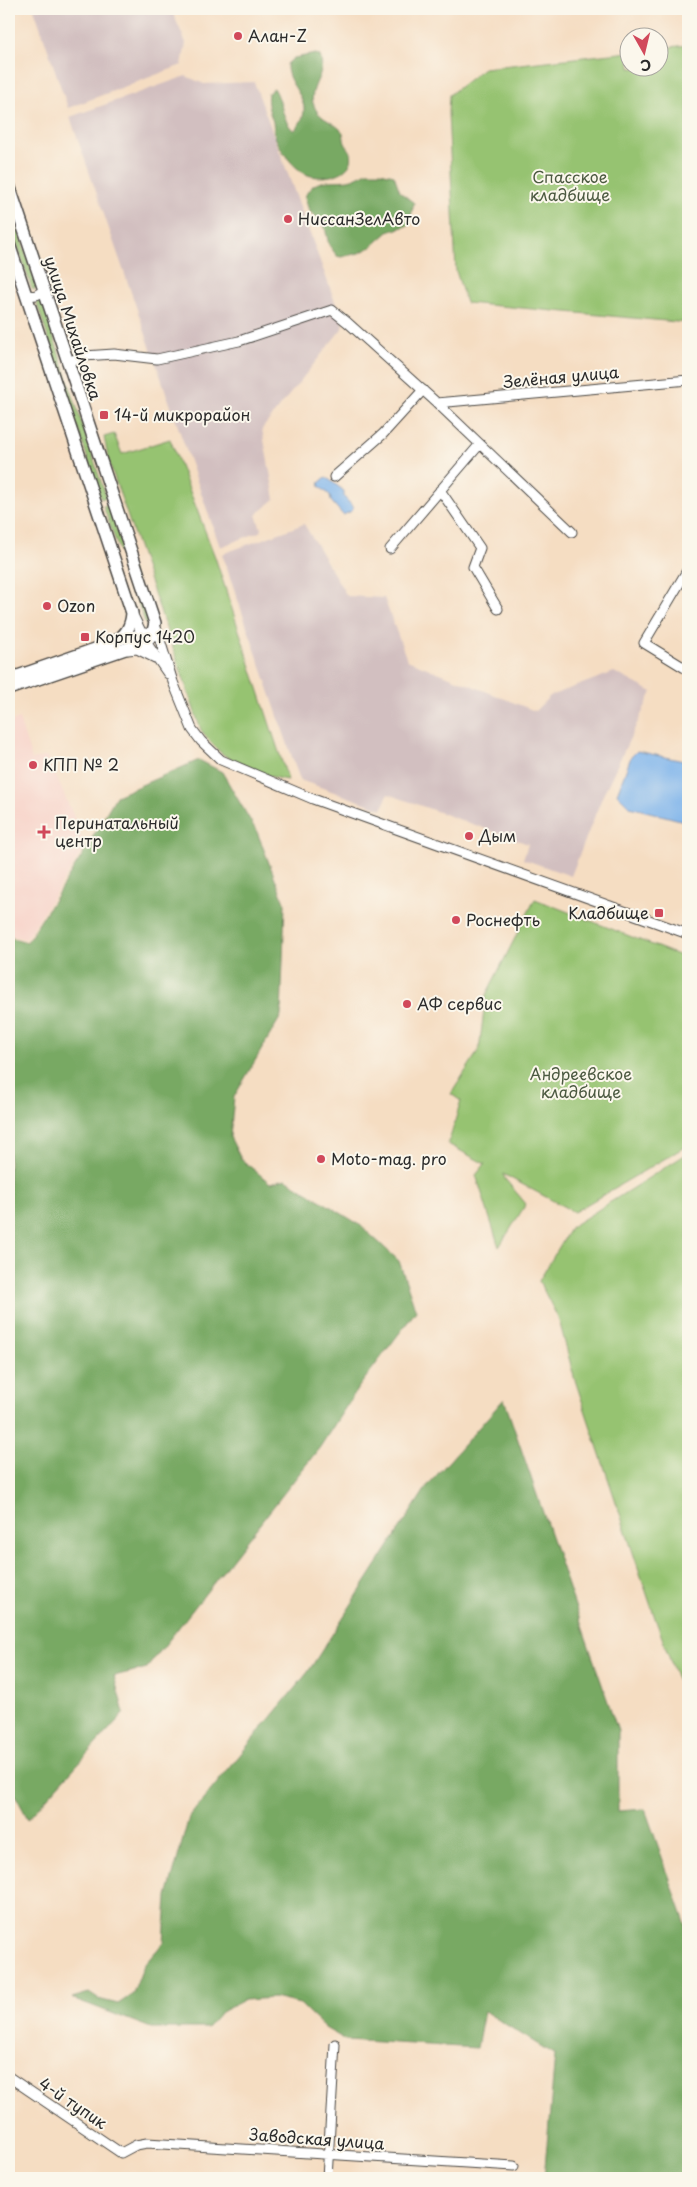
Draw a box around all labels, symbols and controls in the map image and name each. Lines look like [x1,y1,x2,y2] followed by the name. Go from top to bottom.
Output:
[248,23,307,47] place label: Алан-Z
[620,28,670,78] north arrow
[232,30,244,42] marker: Алан-Z
[639,54,653,76] text: С
[530,164,610,206] park label: Спасское кладбище
[298,206,420,230] place label: НиссанЗелАвто
[282,213,294,225] marker: НиссанЗелАвто
[39,253,109,403] street label: улица Михайловка
[502,359,620,393] street label: Зелёная улица
[114,402,251,426] place label: 14-й микрорайон
[98,409,110,421] marker: 14-й микрорайон
[57,593,95,617] place label: Ozon
[41,600,53,612] marker: Ozon
[95,624,195,648] place label: Корпус 1420
[79,631,91,643] marker: Корпус 1420
[43,752,119,776] place label: КПП № 2
[27,759,39,771] marker: КПП № 2
[55,810,179,852] place label: Перинатальный центр
[478,823,516,847] place label: Дым
[37,825,51,839] marker: Перинатальный центр
[463,830,475,842] marker: Дым
[568,900,649,924] place label: Кладбище
[466,907,540,931] place label: Роснефть
[653,907,665,919] marker: Кладбище
[450,914,462,926] marker: Роснефть
[417,991,502,1015] place label: АФ сервис
[401,998,413,1010] marker: АФ сервис
[530,1061,632,1103] park label: Андреевское кладбище
[331,1146,447,1170] place label: Moto-mag. pro
[315,1153,327,1165] marker: Moto-mag. pro
[35,2070,113,2134] street label: 4-й тупик
[249,2121,385,2155] street label: Заводская улица

